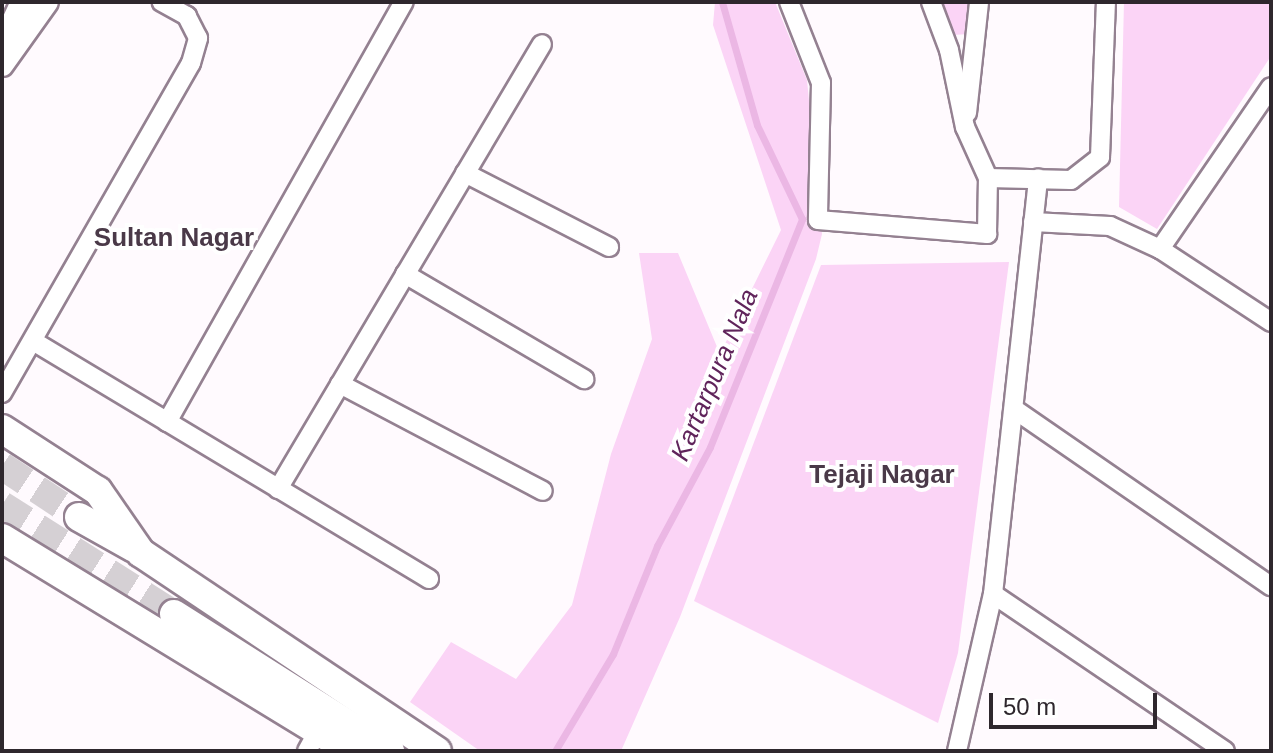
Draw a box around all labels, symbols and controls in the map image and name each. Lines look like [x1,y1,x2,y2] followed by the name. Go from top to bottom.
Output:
[94,222,254,254] district label: Sultan Nagar
[665,284,765,466] water label: Kartarpura Nala
[809,459,955,491] district label: Tejaji Nagar
[993,677,1161,727] scale bar
[1003,693,1056,720] text: 50 m

